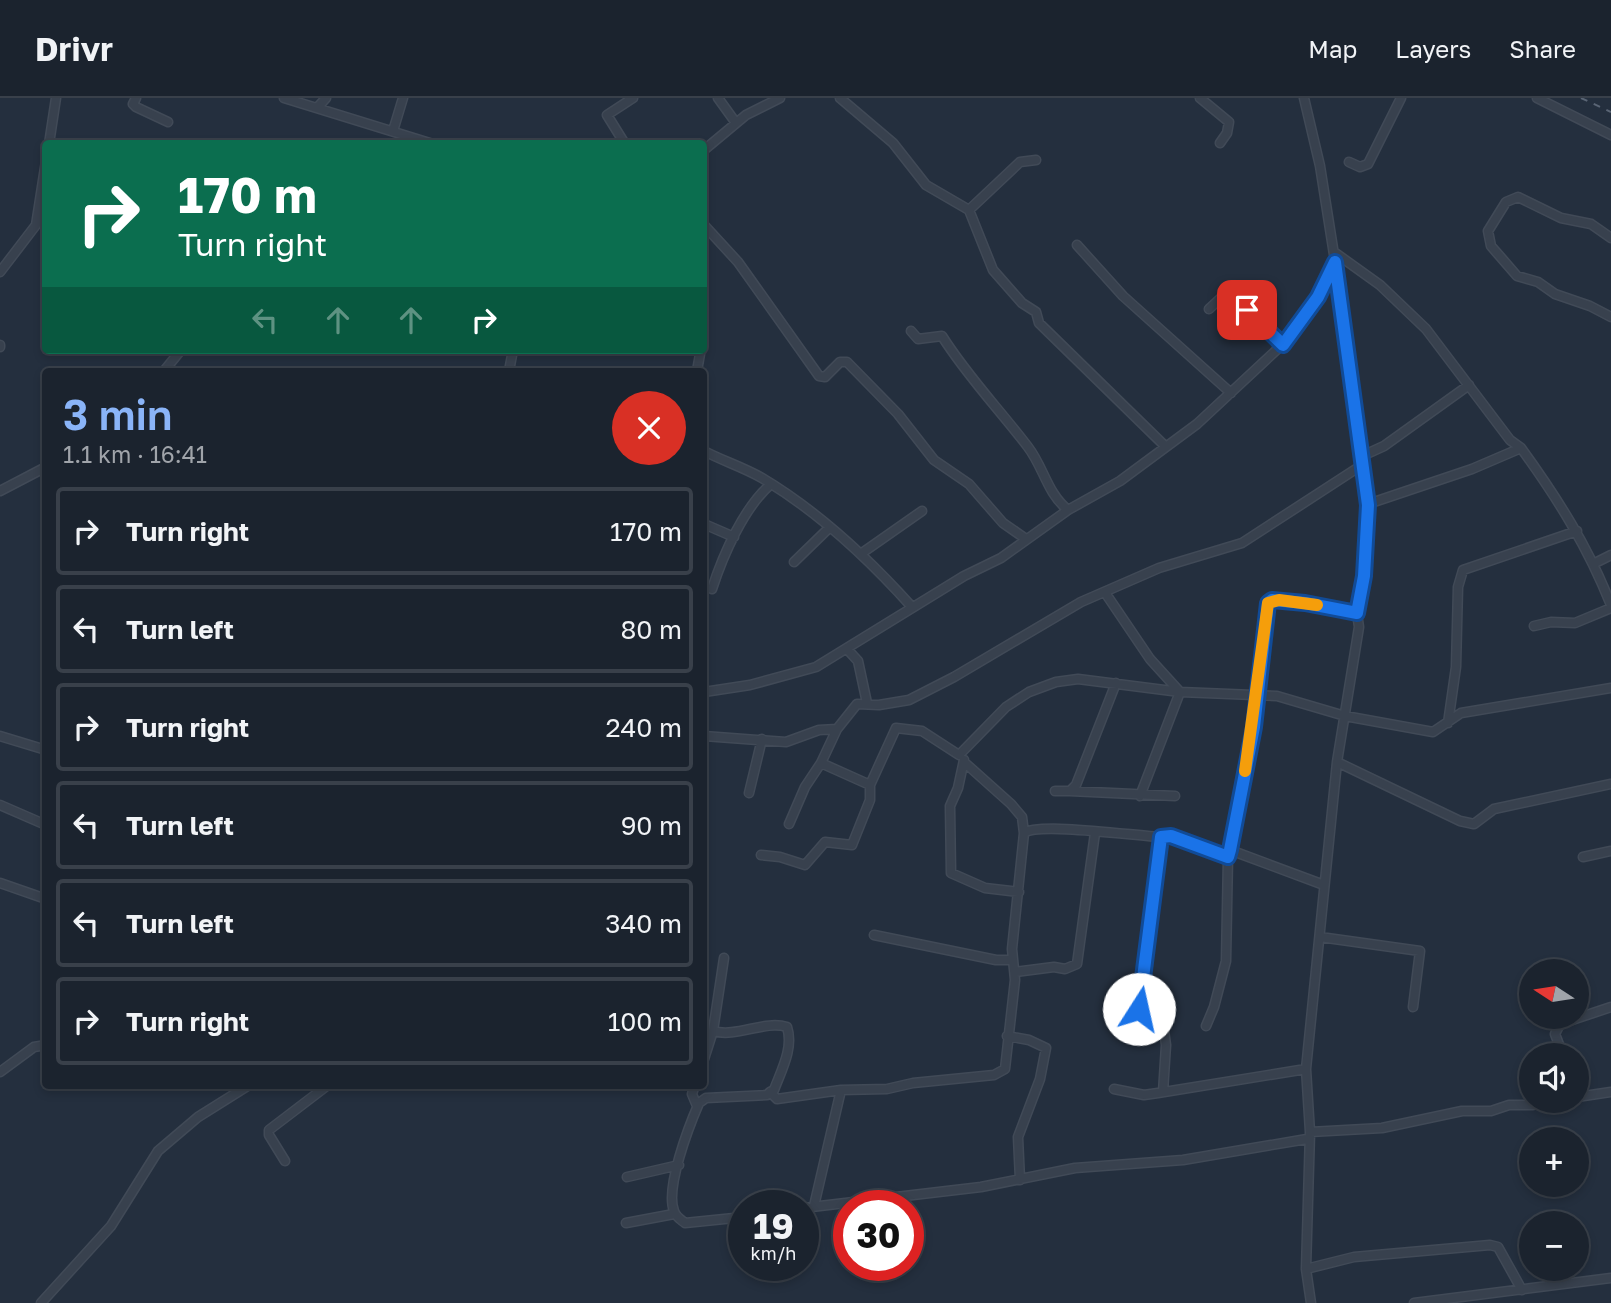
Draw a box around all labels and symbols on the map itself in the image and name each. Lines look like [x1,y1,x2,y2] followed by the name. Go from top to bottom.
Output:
[1217,280,1277,340] pin
[1519,959,1589,1029] north arrow
[1102,972,1176,1046] position arrow
[833,1190,924,1281] speed limit sign: 30

